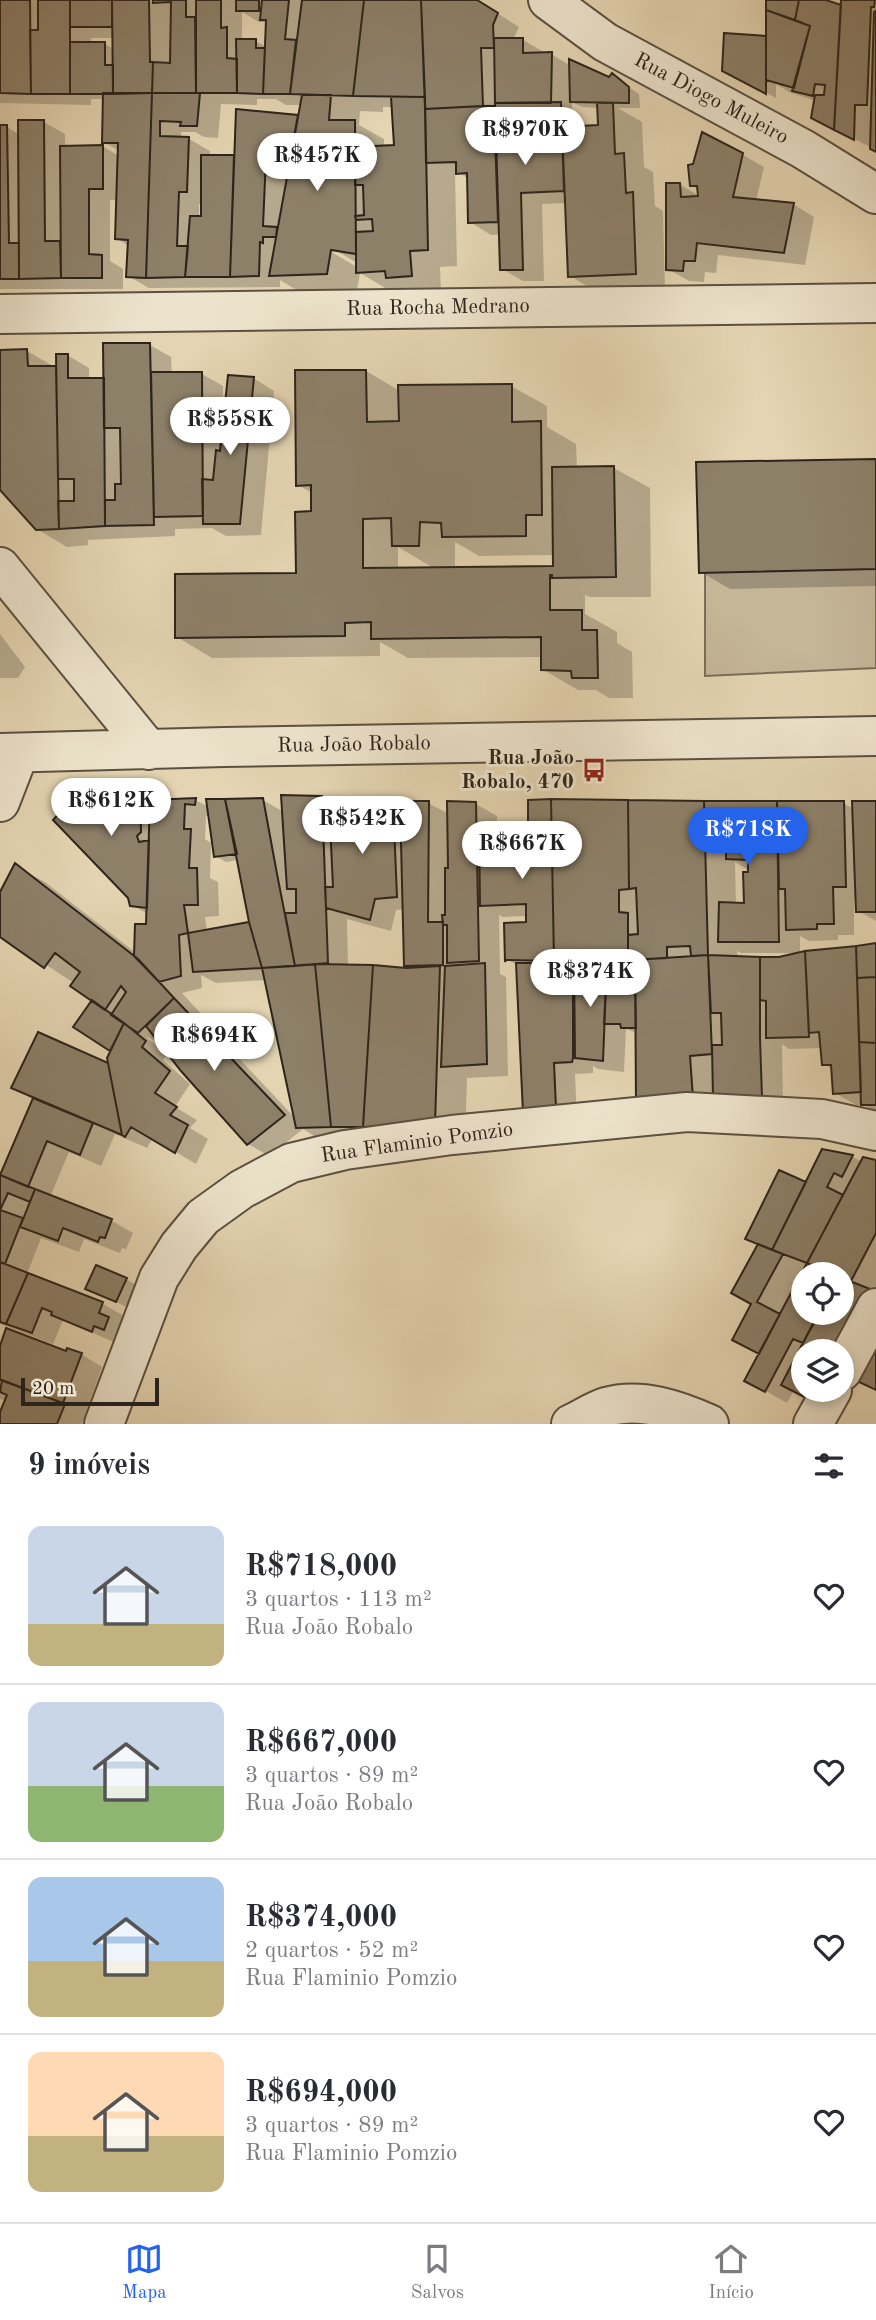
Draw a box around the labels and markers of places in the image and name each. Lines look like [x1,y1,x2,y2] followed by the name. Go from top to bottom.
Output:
[468,108,582,167] pin: R$970K
[260,134,374,193] pin: R$457K
[173,398,287,457] pin: R$558K
[461,748,574,793] place label: Rua João Robalo, 470
[580,756,608,784] bus stop icon: Rua João Robalo, 470
[54,778,168,838] pin: R$612K
[305,796,419,856] pin: R$542K
[691,808,805,867] pin: R$718K
[465,822,579,881] pin: R$667K
[533,950,647,1009] pin: R$374K
[157,1014,271,1073] pin: R$694K

